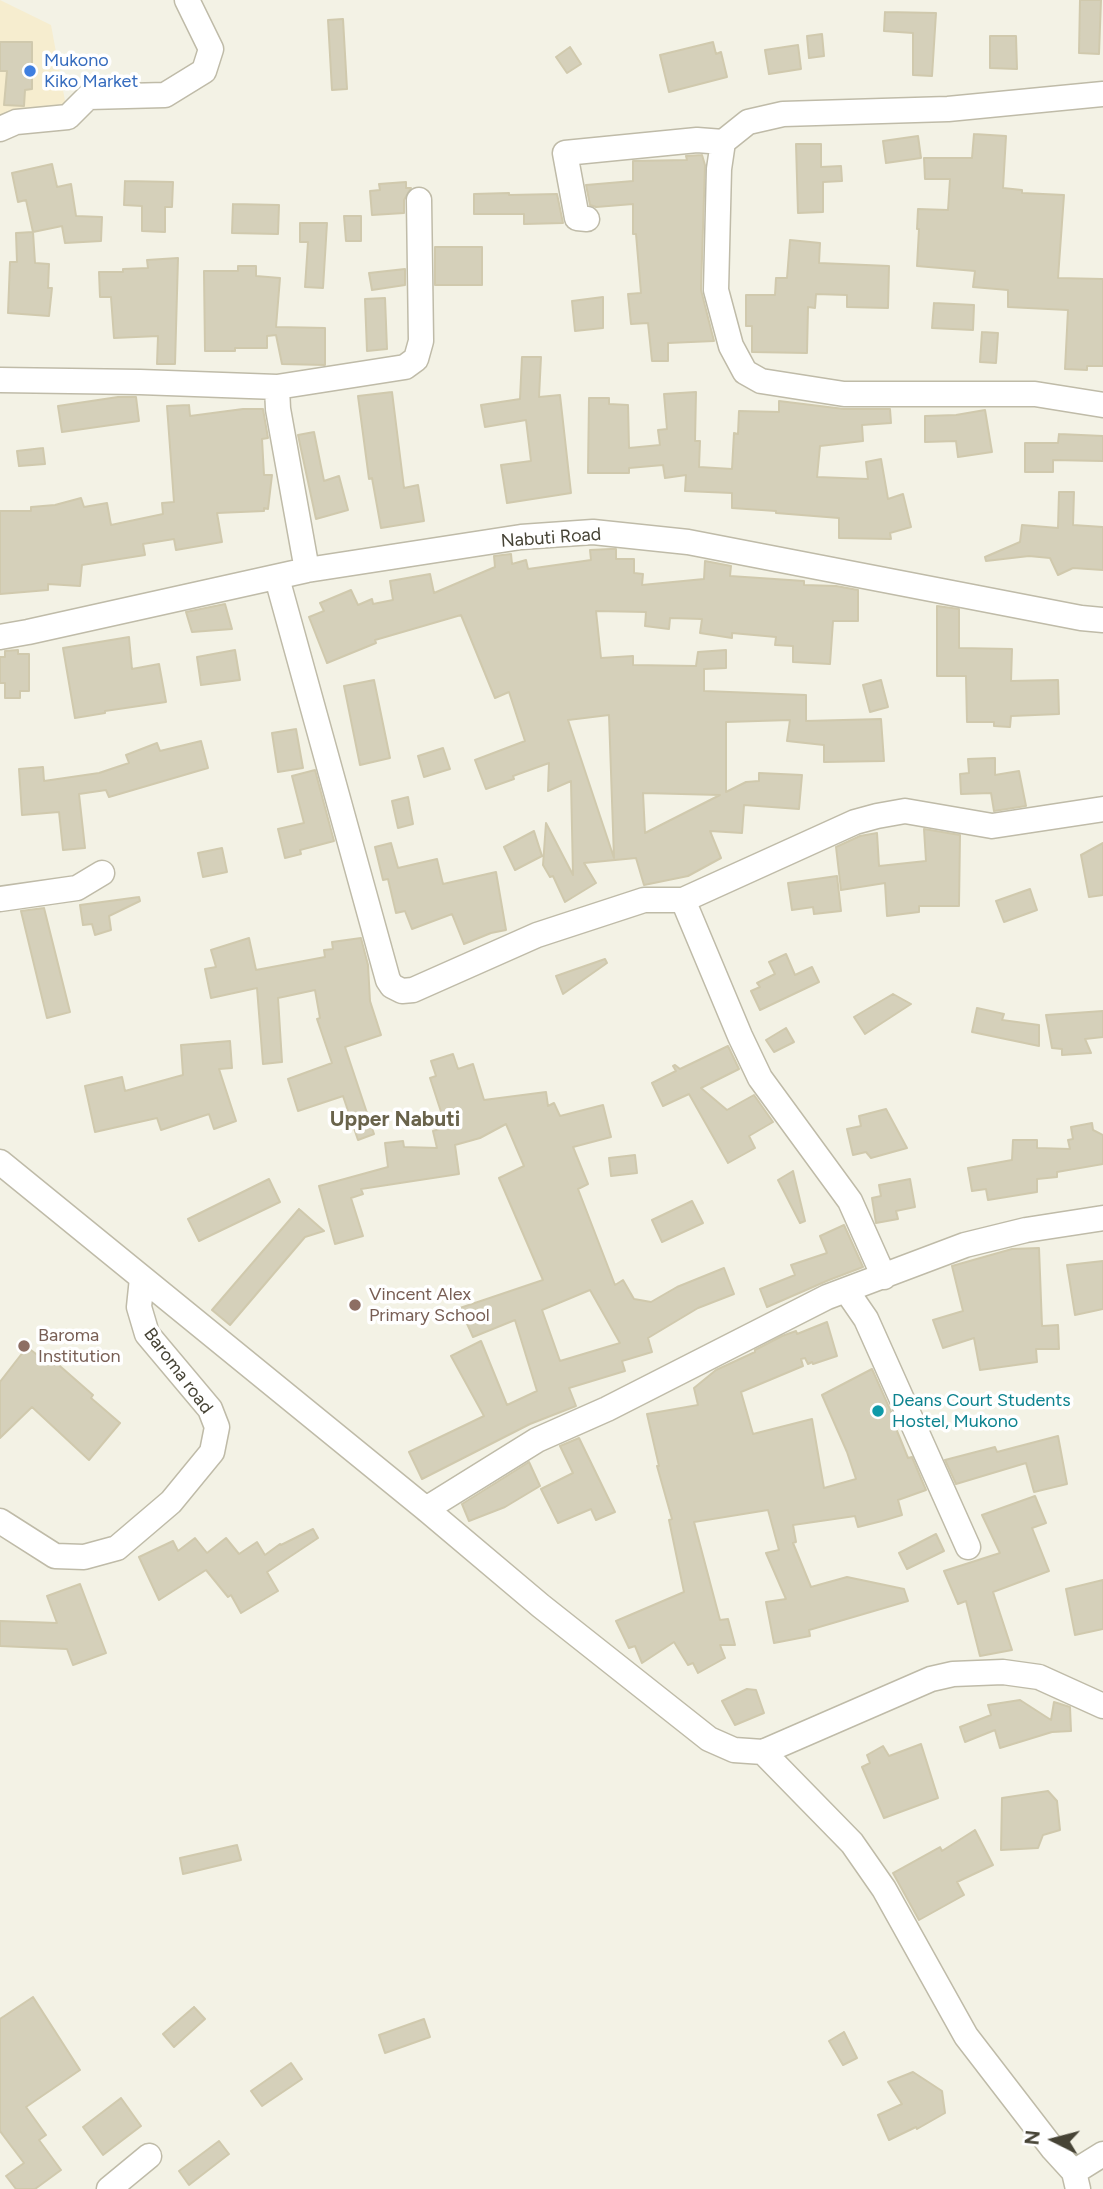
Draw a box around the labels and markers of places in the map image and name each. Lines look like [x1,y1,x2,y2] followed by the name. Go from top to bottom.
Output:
[44,50,138,92] place label: Mukono Kiko Market
[22,63,38,79] marker: Mukono Kiko Market
[369,1284,490,1326] place label: Vincent Alex Primary School
[347,1297,363,1313] marker: Vincent Alex Primary School
[38,1325,121,1368] place label: Baroma Institution
[16,1338,32,1354] marker: Baroma Institution
[892,1390,1071,1432] place label: Deans Court Students Hostel, Mukono
[870,1403,886,1419] marker: Deans Court Students Hostel, Mukono

